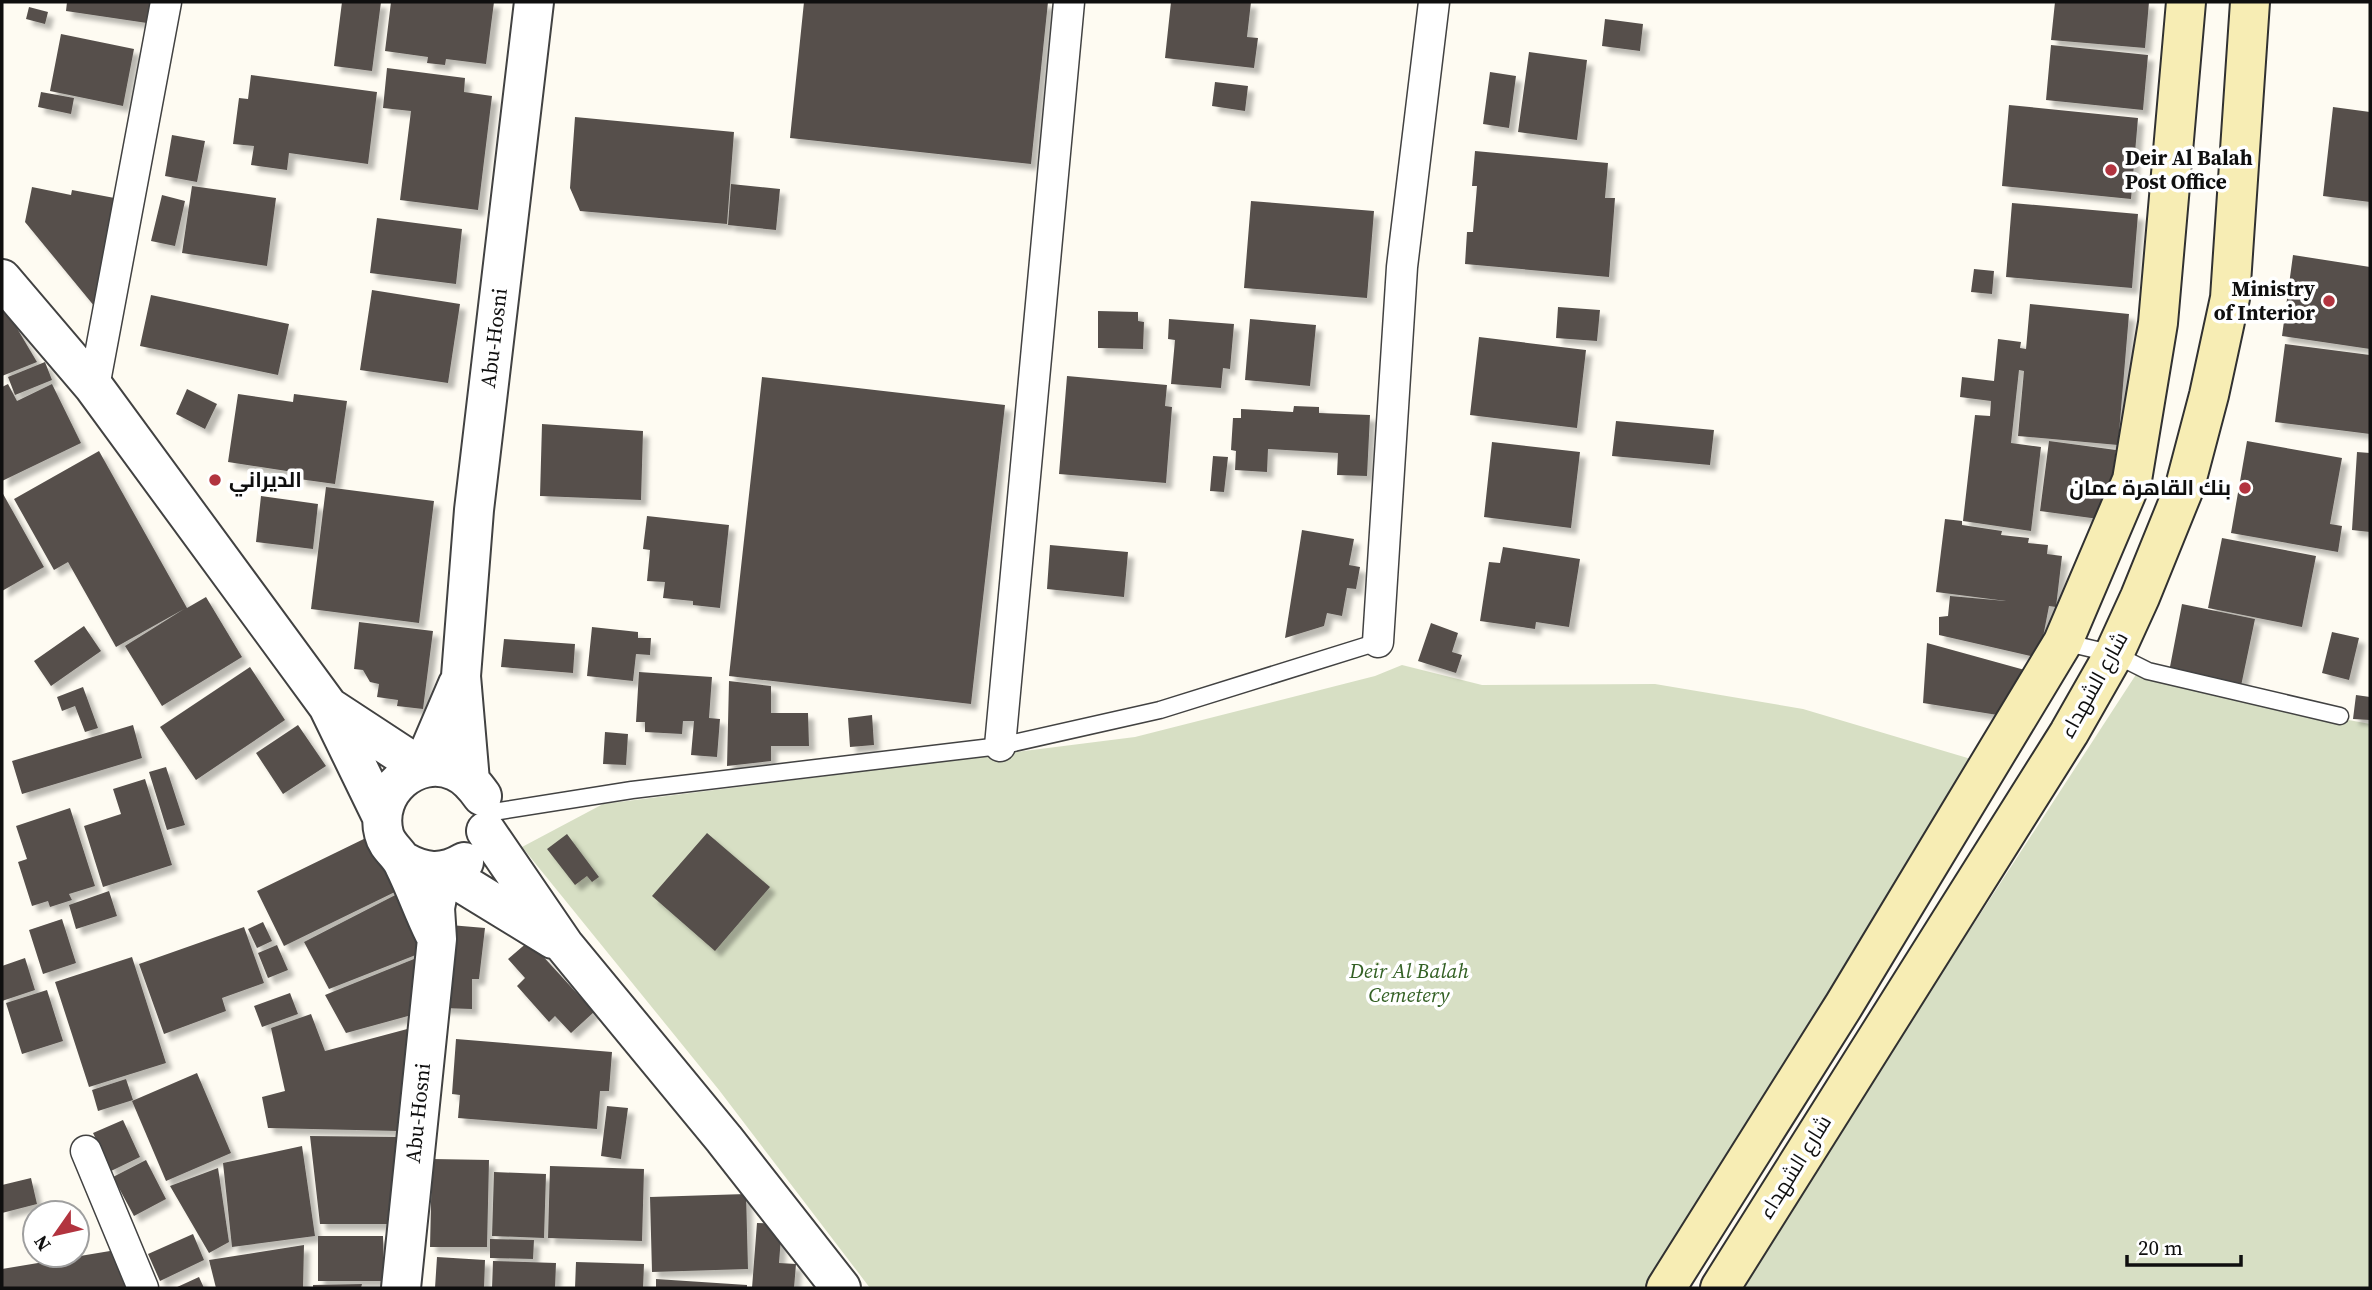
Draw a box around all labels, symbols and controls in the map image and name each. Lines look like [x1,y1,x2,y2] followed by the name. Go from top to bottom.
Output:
[2125,143,2253,196] place label: Deir Al Balah Post Office
[2103,162,2119,178] marker: Deir Al Balah Post Office
[2214,274,2316,327] place label: Ministry of Interior
[473,286,514,390] street label: Abu-Hosni
[2321,293,2337,309] marker: Ministry of Interior
[229,465,302,497] place label: الديراني
[207,472,223,488] marker: الديراني
[2069,473,2231,502] place label: بنك القاهرة عمان
[2237,480,2253,496] marker: بنك القاهرة عمان
[2052,626,2135,743] street label: شارع الشهداء
[1348,956,1469,1009] park label: Deir Al Balah Cemetery
[398,1062,437,1164] street label: Abu-Hosni
[1751,1109,1838,1224] street label: شارع الشهداء
[21,1199,91,1269] north arrow
[2127,1224,2241,1268] scale bar
[27,1230,57,1257] text: N
[2138,1233,2183,1262] text: 20 m

